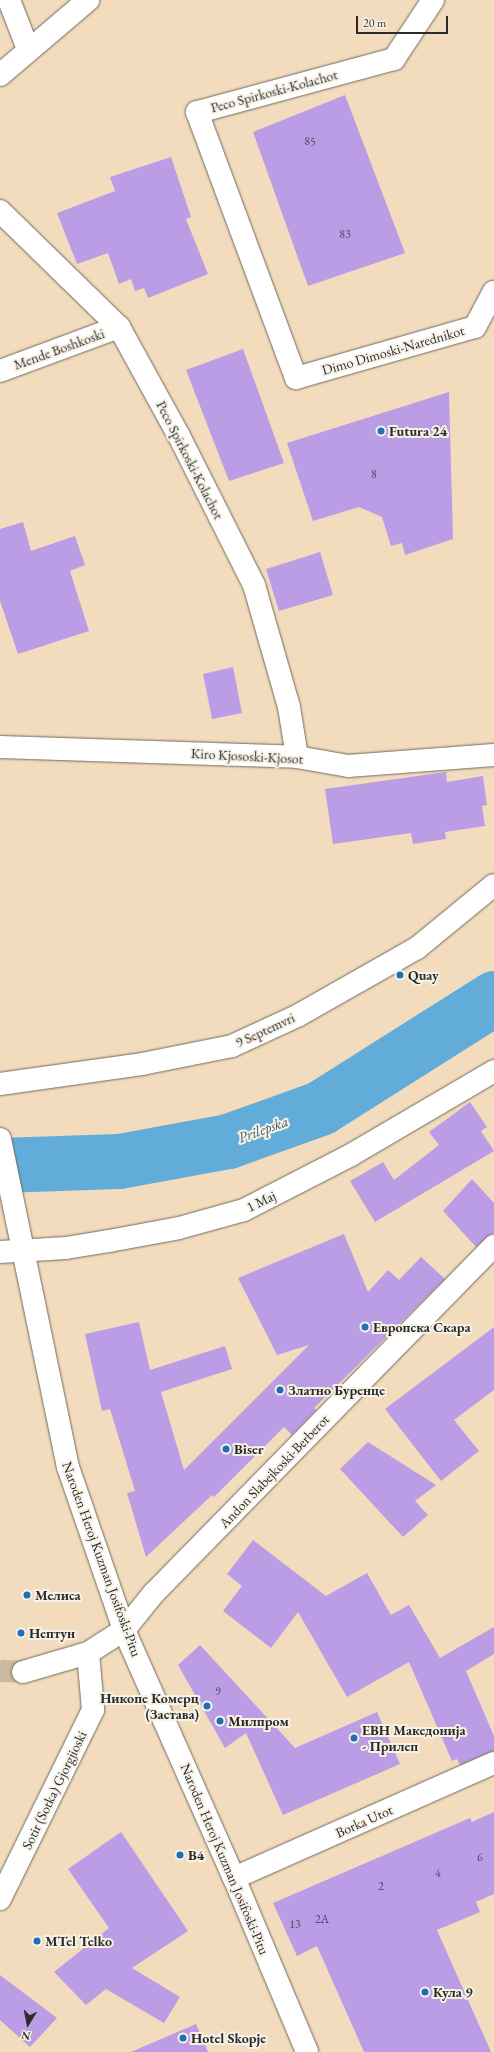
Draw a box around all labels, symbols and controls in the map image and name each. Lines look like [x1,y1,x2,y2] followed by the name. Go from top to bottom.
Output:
[358,8,450,34] scale bar
[363,15,386,31] text: 20 m
[209,66,339,116] street label: Peco Spirkoski-Kolachot
[304,135,316,149] house number: 85
[339,228,351,242] house number: 83
[320,322,466,378] street label: Dimo Dimoski-Narednikot
[11,325,107,373] street label: Mende Boshkoski
[153,398,227,522] street label: Peco Spirkoski-Kolachot
[389,423,447,439] place label: Futura 24
[376,426,386,436] marker: Futura 24
[371,468,377,482] house number: 8
[190,745,304,767] street label: Kiro Kjososki-Kjosot
[408,967,439,983] place label: Quay
[395,970,405,980] marker: Quay
[233,1009,297,1051] street label: 9 Septemvri
[235,1112,291,1146] water label: Prilepska
[244,1187,278,1215] street label: 1 Maj
[373,1319,471,1335] place label: Европска Скара
[360,1322,370,1332] marker: Европска Скара
[288,1382,385,1398] place label: Златно Буренце
[275,1385,285,1395] marker: Златно Буренце
[215,1411,333,1531] street label: Andon Slabejkoski-Berberot
[234,1441,264,1457] place label: Biser
[221,1444,231,1454] marker: Biser
[59,1459,145,1659] street label: Naroden Heroj Kuzman Josifoski-Pitu
[35,1587,81,1603] place label: Мелиса
[22,1590,32,1600] marker: Мелиса
[29,1625,75,1641] place label: Нептун
[16,1628,26,1638] marker: Нептун
[215,1685,221,1699] house number: 9
[100,1690,199,1722] place label: Никопе Комерц (Застава)
[202,1701,212,1711] marker: Никопе Комерц (Застава)
[228,1713,289,1729] place label: Милпром
[215,1716,225,1726] marker: Милпром
[362,1722,466,1754] place label: ЕВН Македонија - Прилеп
[18,1728,90,1852] street label: Sotir (Sotka) Gjorgjioski
[349,1733,359,1743] marker: ЕВН Македонија - Прилеп
[177,1761,273,1957] street label: Naroden Heroj Kuzman Josifoski-Pitu
[333,1801,395,1841] street label: Borka Utot
[188,1847,204,1863] place label: B4
[175,1850,185,1860] marker: B4
[477,1851,483,1865] house number: 6
[435,1867,441,1881] house number: 4
[378,1880,384,1894] house number: 2
[315,1913,329,1927] house number: 2А
[289,1918,301,1932] house number: 13
[45,1933,112,1949] place label: MTel Telko
[32,1936,42,1946] marker: MTel Telko
[433,1984,473,2000] place label: Кула 9
[420,1987,430,1997] marker: Кула 9
[8,2004,48,2044] north arrow
[20,2028,32,2043] text: N
[191,2030,266,2046] place label: Hotel Skopje
[178,2033,188,2043] marker: Hotel Skopje

